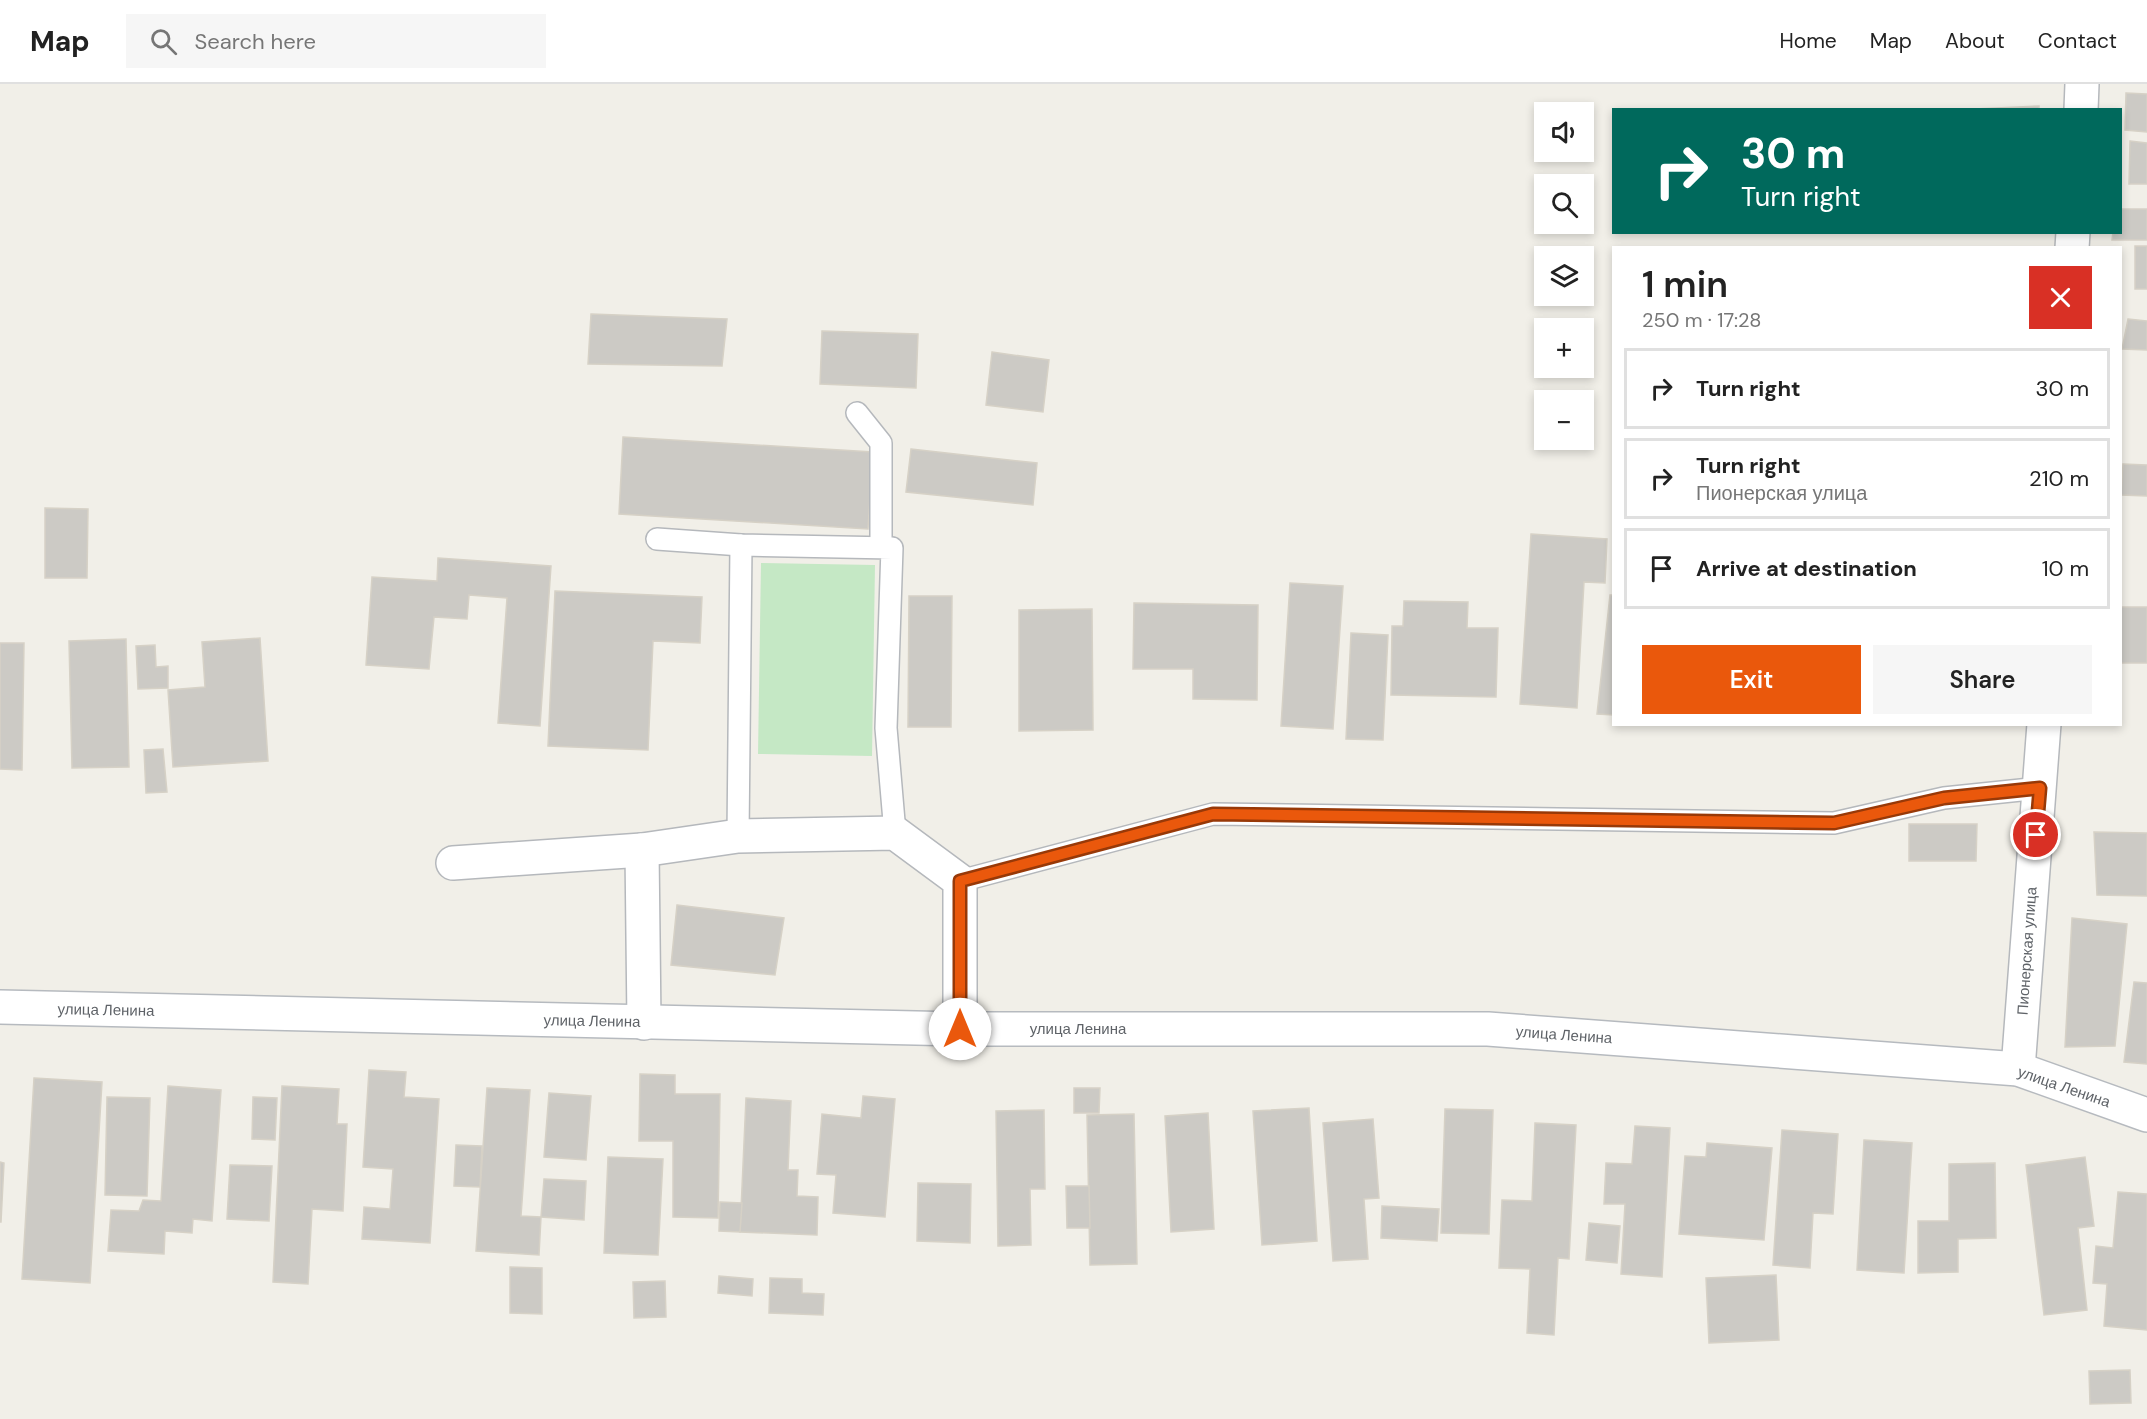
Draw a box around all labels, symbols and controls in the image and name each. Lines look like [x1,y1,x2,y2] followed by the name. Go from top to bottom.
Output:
[126,14,546,68] search box
[30,23,90,60] text: Map
[147,25,180,58] icon: search
[195,27,316,56] text: Search here
[1779,27,1837,55] text: Home
[1870,27,1912,55] text: Map
[1945,27,2005,55] text: About
[2038,27,2117,55] text: Contact
[1534,102,1594,450] map controls
[1534,102,1594,162] button: sound
[1741,126,1845,181] text: 30 m
[1642,132,1720,210] icon: right
[1534,174,1594,234] button: search
[1741,179,1861,214] text: Turn right
[1534,246,1594,306] button: layers
[1642,261,1728,308] text: 1 min
[2029,266,2092,329] button: close
[1642,307,1761,333] text: 250 m · 17:28
[1534,318,1594,378] button: +
[1645,372,1678,405] icon: right
[1696,374,1801,403] text: Turn right
[2035,374,2089,403] text: 30 m
[1534,390,1594,450] button: −
[1696,451,1801,480] text: Turn right
[1645,462,1678,495] icon: right
[2029,464,2089,493] text: 210 m
[1696,480,1867,506] text: Пионерская улица
[1645,552,1678,585] icon: arrive
[1696,554,1917,583] text: Arrive at destination
[2042,554,2089,583] text: 10 m
[1642,645,1861,714] button: Exit
[1873,645,2092,714] button: Share
[2010,809,2061,860] pin
[2019,818,2052,851] icon: arrive
[2013,886,2042,1016] street label: Пионерская улица
[928,997,992,1061] position arrow
[57,999,155,1021] street label: улица Ленина
[543,1010,641,1032] street label: улица Ленина
[1030,1019,1127,1039] street label: улица Ленина
[1515,1022,1614,1048] street label: улица Ленина
[2015,1062,2114,1112] street label: улица Ленина

